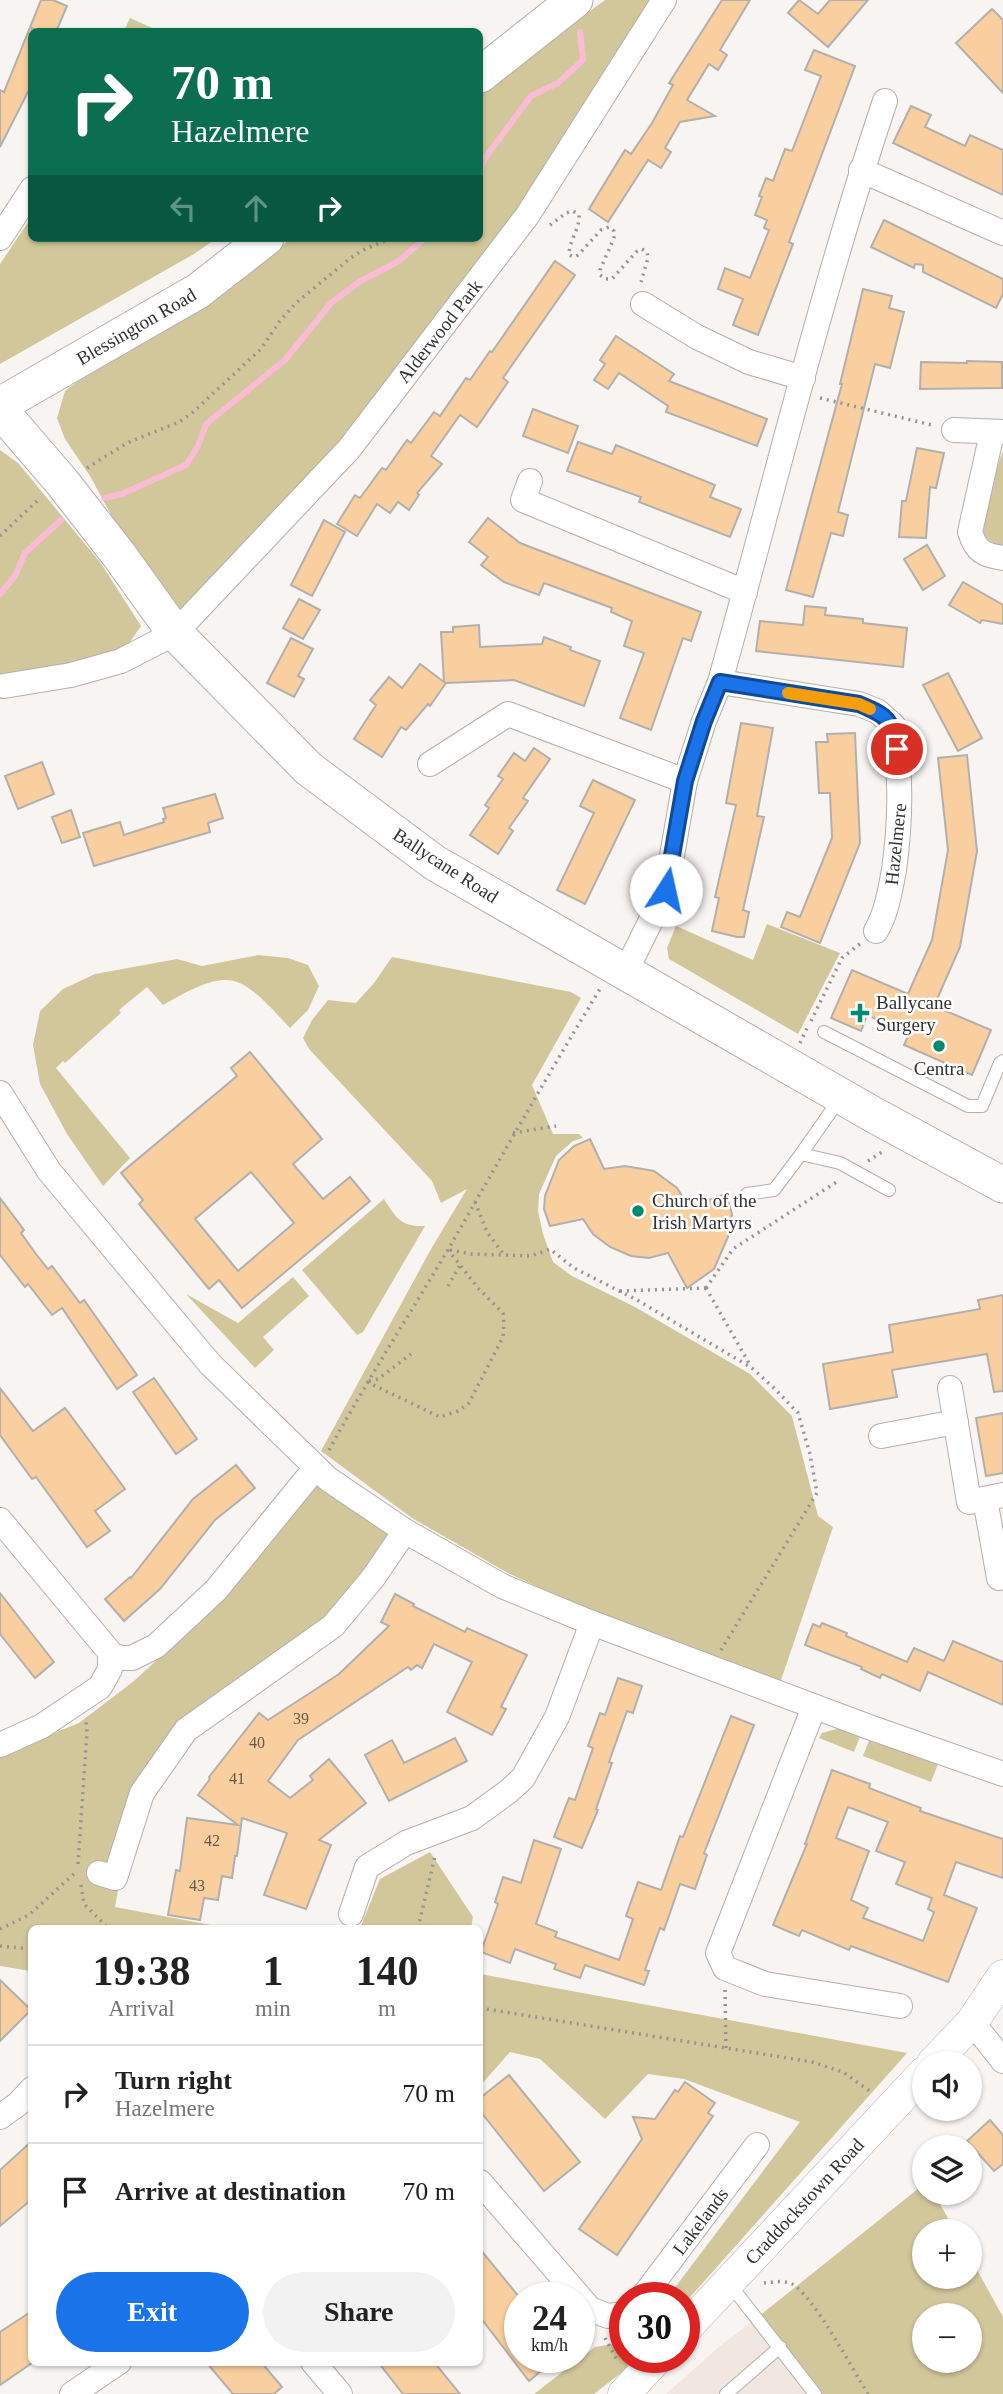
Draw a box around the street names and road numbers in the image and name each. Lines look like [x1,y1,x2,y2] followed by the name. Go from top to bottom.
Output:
[393,275,486,387] street label: Alderwood Park
[73,283,200,369] street label: Blessington Road
[881,802,910,886] street label: Hazelmere
[389,824,503,907] street label: Ballycane Road
[741,2134,868,2269] street label: Craddockstown Road
[669,2184,732,2259] street label: Lakelands

